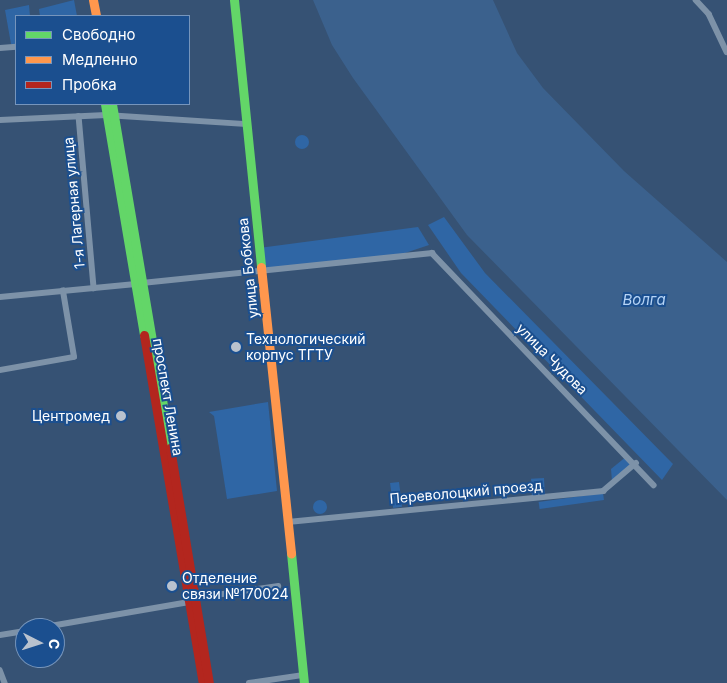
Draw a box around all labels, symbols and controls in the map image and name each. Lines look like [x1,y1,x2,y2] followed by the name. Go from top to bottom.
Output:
[15,15,190,105] legend
[62,25,136,44] text: Свободно
[62,50,138,69] text: Медленно
[62,75,117,94] text: Пробка
[60,136,88,270] street label: 1-я Лагерная улица
[234,217,262,319] street label: улица Бобкова
[622,291,666,309] water label: Волга
[513,320,591,398] street label: улица Чудова
[246,331,366,364] place label: Технологический корпус ТГТУ
[149,337,187,457] street label: проспект Ленина
[230,341,242,353] marker: Технологический корпус ТГТУ
[32,408,110,424] place label: Центромед
[114,409,128,423] marker: Центромед
[389,477,543,507] street label: Переволоцкий проезд
[182,570,289,602] place label: Отделение связи №170024
[166,580,178,592] marker: Отделение связи №170024
[15,618,65,668] north arrow
[46,638,63,650] text: С

